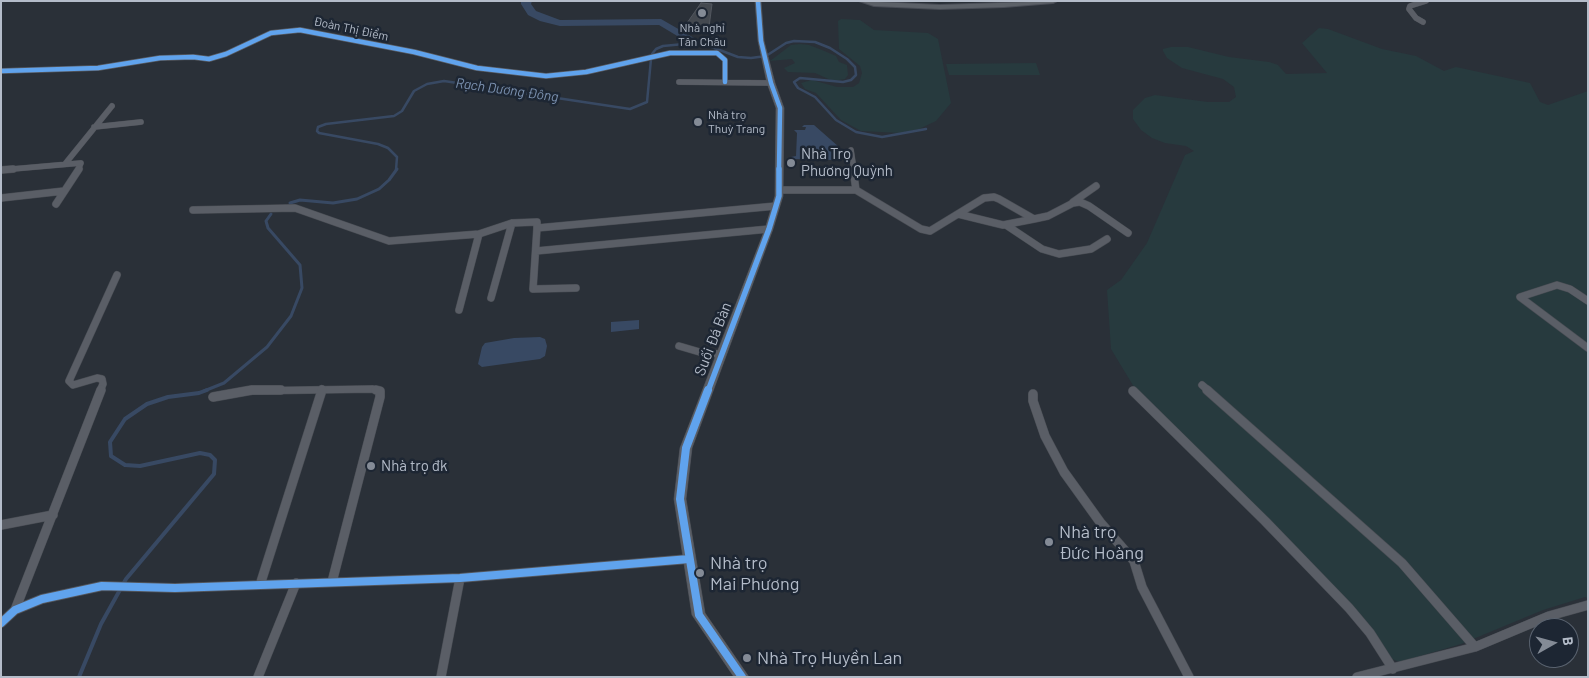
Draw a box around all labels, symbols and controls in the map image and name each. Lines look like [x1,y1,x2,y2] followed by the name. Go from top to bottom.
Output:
[696,7,708,19] marker: Nhà nghỉ Tân Châu
[312,14,390,44] street label: Đoàn Thị Điểm
[678,21,726,49] place label: Nhà nghỉ Tân Châu
[455,74,559,106] water label: Rạch Dương Đông
[708,108,765,136] place label: Nhà trọ Thuỳ Trang
[692,116,704,128] marker: Nhà trọ Thuỳ Trang
[801,145,893,180] place label: Nhà Trọ Phương Quỳnh
[785,157,797,169] marker: Nhà Trọ Phương Quỳnh
[691,300,735,378] street label: Suối Đá Bàn
[381,457,447,475] place label: Nhà trọ đk
[365,460,377,472] marker: Nhà trọ đk
[1059,521,1144,564] place label: Nhà trọ Đức Hoàng
[1043,536,1055,548] marker: Nhà trọ Đức Hoàng
[710,552,799,594] place label: Nhà trọ Mai Phương
[694,567,706,579] marker: Nhà trọ Mai Phương
[1529,618,1579,668] north arrow
[1559,636,1577,647] text: B
[757,647,902,669] place label: Nhà Trọ Huyền Lan
[741,652,753,664] marker: Nhà Trọ Huyền Lan

